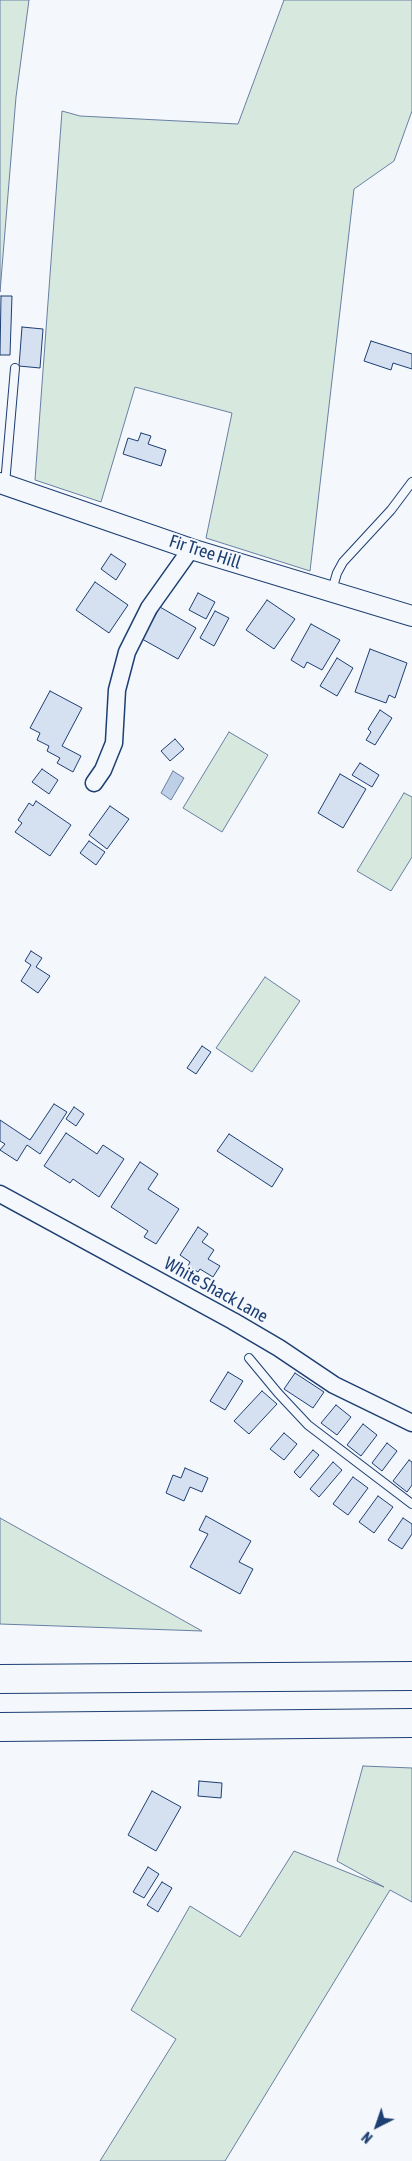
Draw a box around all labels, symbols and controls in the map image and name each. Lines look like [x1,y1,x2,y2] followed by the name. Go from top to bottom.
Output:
[166,530,244,574] street label: Fir Tree Hill
[160,1253,272,1327] street label: White Shack Lane
[352,2101,402,2151] north arrow
[359,2129,376,2146] text: N

